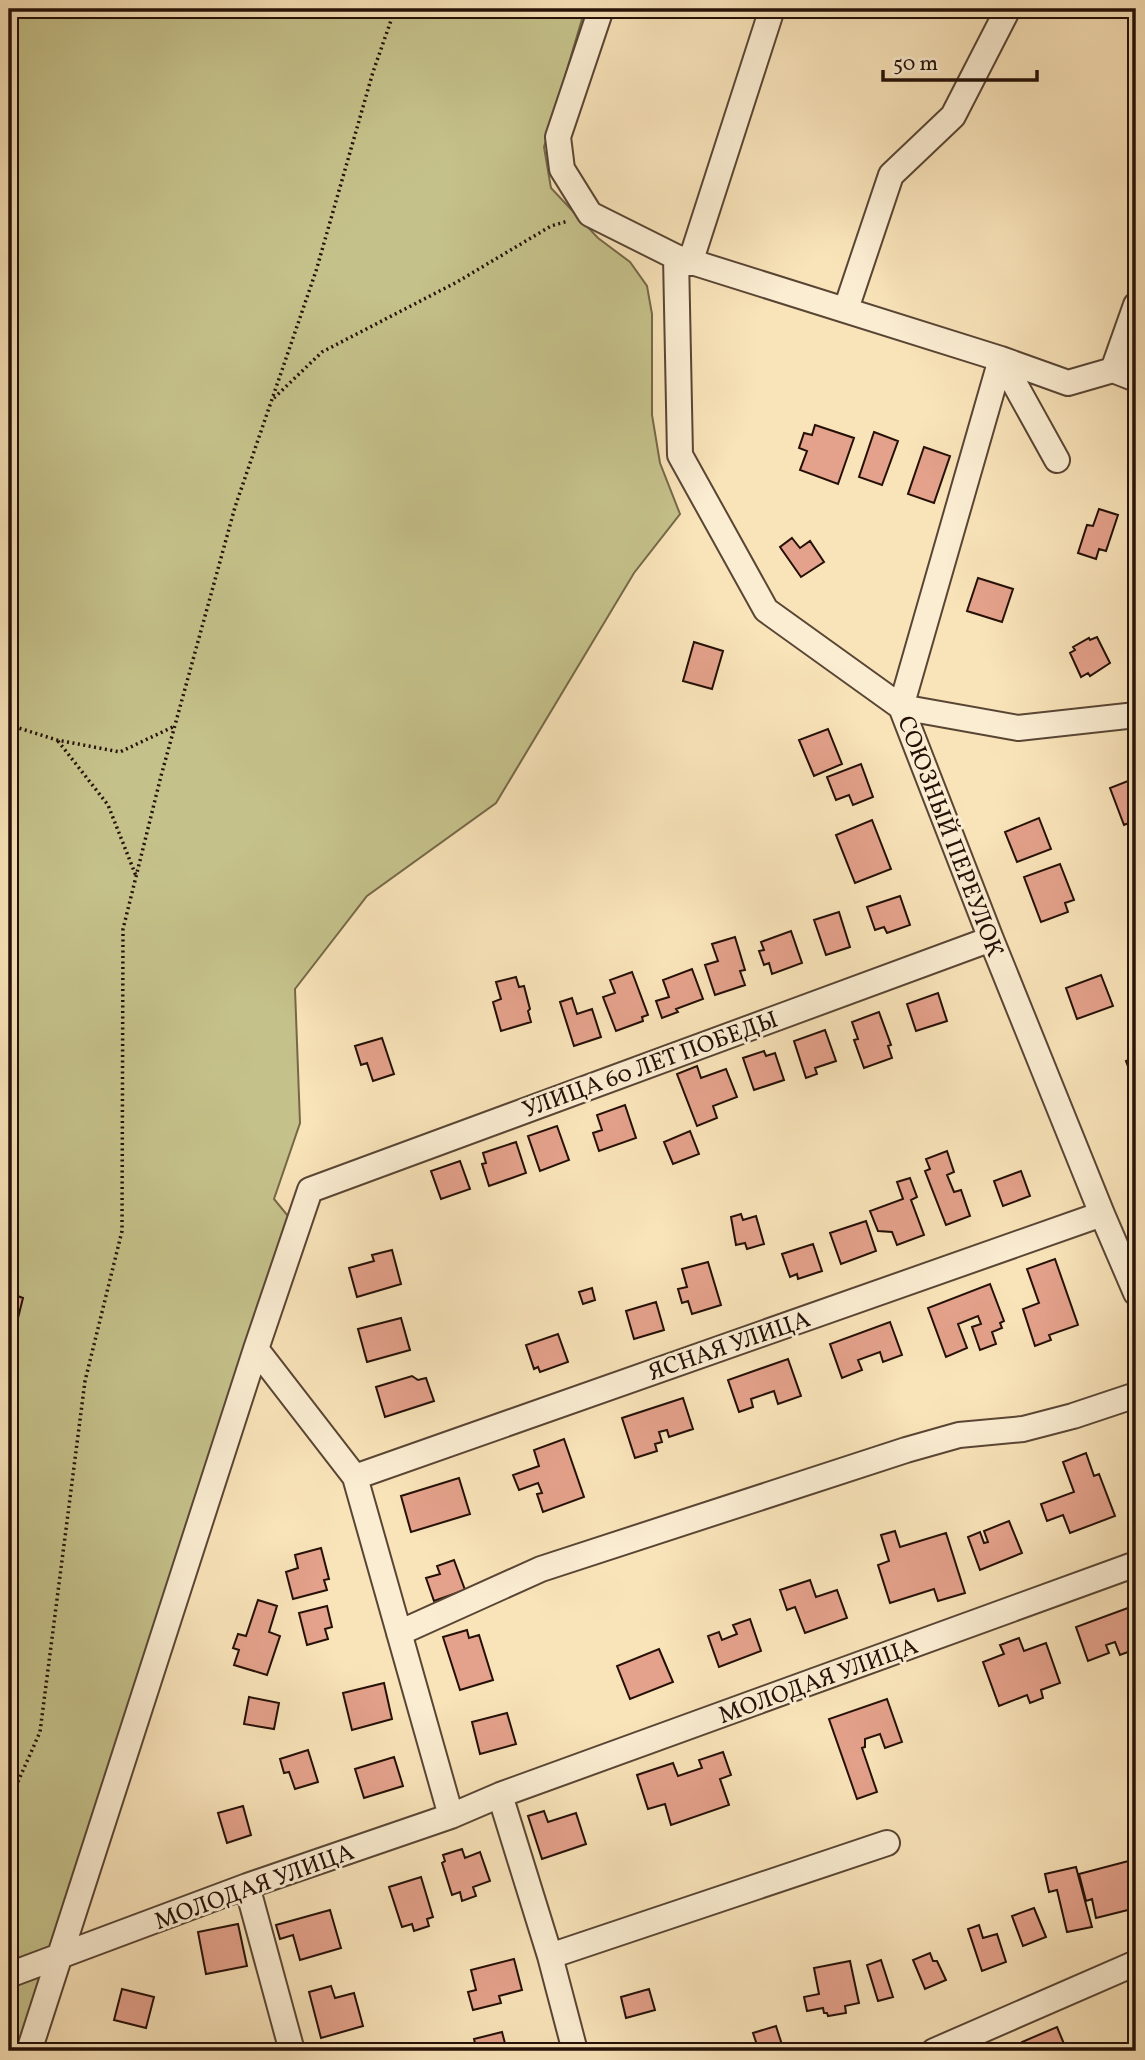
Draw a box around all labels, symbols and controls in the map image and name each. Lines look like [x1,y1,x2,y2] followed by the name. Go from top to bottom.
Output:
[883,38,1036,82] scale bar
[893,50,938,79] text: 50 m
[887,711,1011,962] street label: СОЮЗНЫЙ ПЕРЕУЛОК
[518,1004,783,1128] street label: УЛИЦА 60 ЛЕТ ПОБЕДЫ
[644,1303,815,1391] street label: ЯСНАЯ УЛИЦА
[714,1630,923,1734] street label: МОЛОДАЯ УЛИЦА
[150,1836,359,1940] street label: МОЛОДАЯ УЛИЦА

